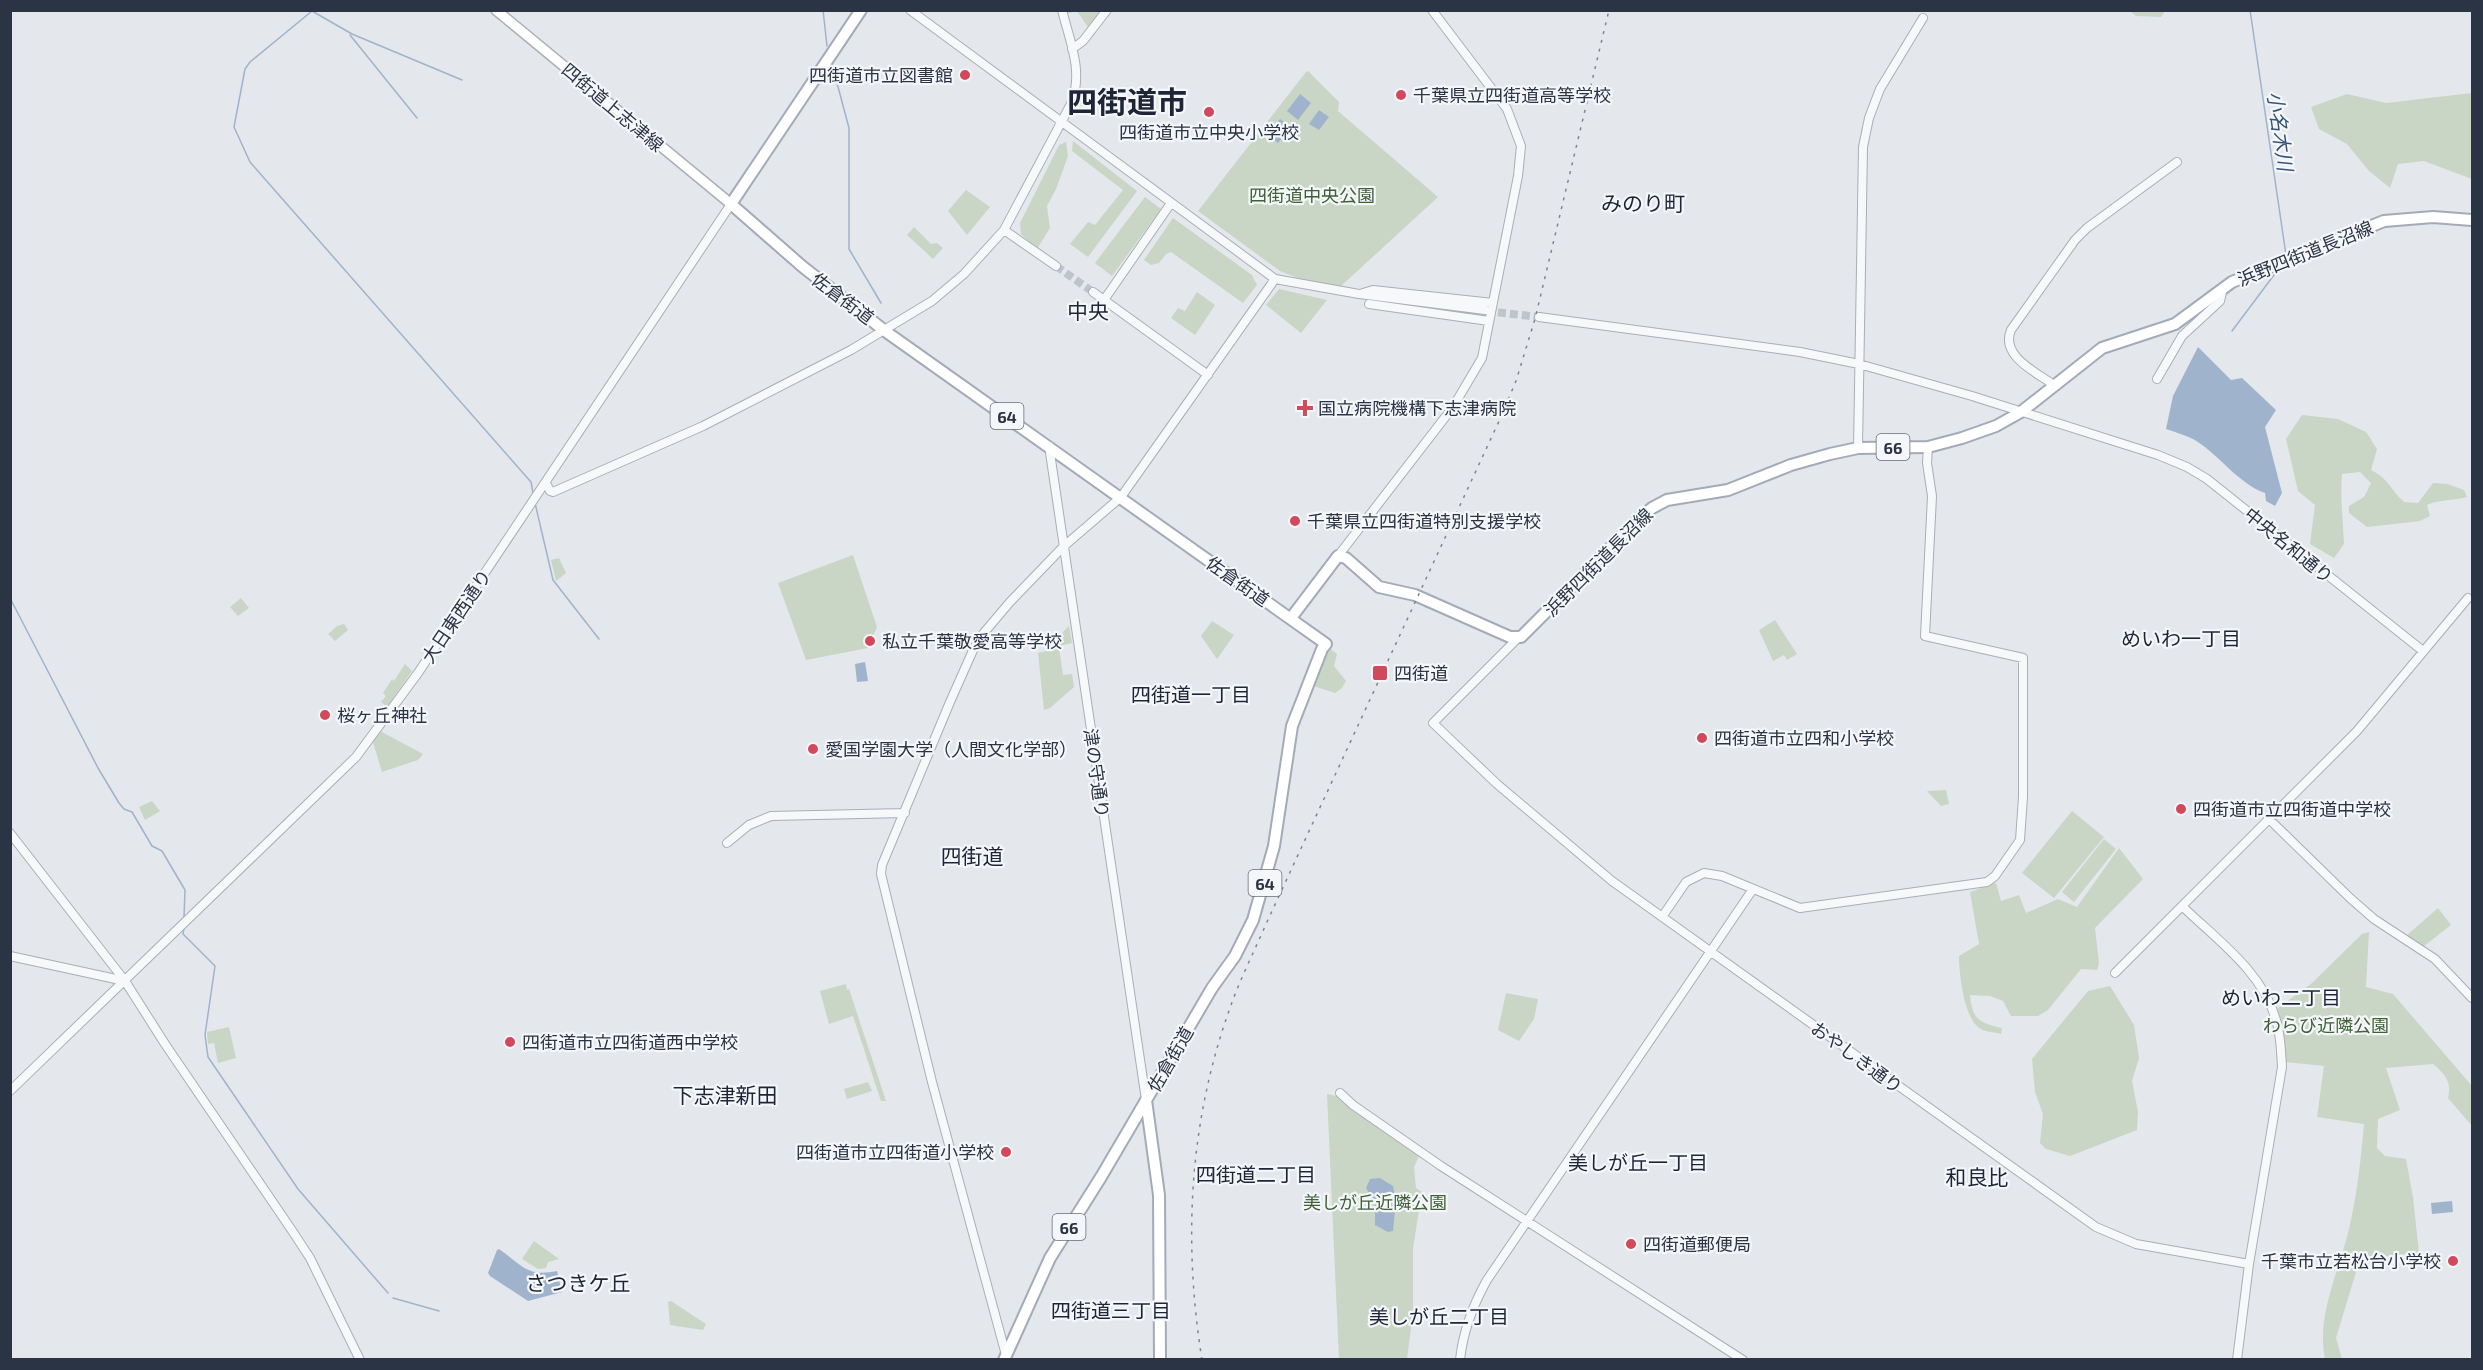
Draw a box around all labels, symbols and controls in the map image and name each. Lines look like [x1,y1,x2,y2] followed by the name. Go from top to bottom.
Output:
[558,58,668,156] street label: 四街道上志津線
[809,64,953,86] place label: 四街道市立図書館
[958,68,972,82] marker: 四街道市立図書館
[1067,83,1187,119] district label: 四街道市
[1413,84,1611,106] place label: 千葉県立四街道高等学校
[1394,88,1408,102] marker: 千葉県立四街道高等学校
[2264,90,2299,174] water label: 小名木川
[1202,105,1216,119] marker: 四街道市立中央小学校
[1119,121,1299,143] place label: 四街道市立中央小学校
[1249,184,1375,206] park label: 四街道中央公園
[1601,190,1685,215] district label: みのり町
[2234,216,2376,290] street label: 浜野四街道長沼線
[808,268,878,328] street label: 佐倉街道
[1067,298,1109,323] district label: 中央
[1318,397,1516,419] place label: 国立病院機構下志津病院
[1296,399,1314,417] marker: 国立病院機構下志津病院
[990,403,1024,429] road number: 64
[1876,434,1910,460] road number: 66
[2240,502,2338,588] street label: 中央名和通り
[1539,503,1657,621] street label: 浜野四街道長沼線
[1307,510,1541,532] place label: 千葉県立四街道特別支援学校
[1288,514,1302,528] marker: 千葉県立四街道特別支援学校
[1202,551,1274,611] street label: 佐倉街道
[417,565,495,667] street label: 大日東西通り
[2121,626,2241,650] district label: めいわ一丁目
[882,630,1062,652] place label: 私立千葉敬愛高等学校
[863,634,877,648] marker: 私立千葉敬愛高等学校
[1394,662,1448,684] place label: 四街道
[1371,664,1389,682] marker: 四街道
[1131,682,1251,706] district label: 四街道一丁目
[337,704,427,726] place label: 桜ヶ丘神社
[318,708,332,722] marker: 桜ヶ丘神社
[1080,727,1114,819] street label: 津の守通り
[1714,727,1894,749] place label: 四街道市立四和小学校
[1695,731,1709,745] marker: 四街道市立四和小学校
[825,738,1077,760] place label: 愛国学園大学（人間文化学部）
[806,742,820,756] marker: 愛国学園大学（人間文化学部）
[2193,798,2391,820] place label: 四街道市立四街道中学校
[2174,802,2188,816] marker: 四街道市立四街道中学校
[941,843,1004,868] district label: 四街道
[1248,870,1282,896] road number: 64
[2221,985,2341,1009] district label: めいわ二丁目
[2263,1014,2389,1036] park label: わらび近隣公園
[1807,1016,1907,1098] street label: おやしき通り
[1142,1022,1198,1096] street label: 佐倉街道
[522,1031,738,1053] place label: 四街道市立四街道西中学校
[503,1035,517,1049] marker: 四街道市立四街道西中学校
[673,1082,778,1107] district label: 下志津新田
[796,1141,994,1163] place label: 四街道市立四街道小学校
[999,1145,1013,1159] marker: 四街道市立四街道小学校
[1568,1150,1708,1174] district label: 美しが丘一丁目
[1196,1162,1316,1186] district label: 四街道二丁目
[1946,1164,2009,1189] district label: 和良比
[1303,1191,1447,1213] park label: 美しが丘近隣公園
[1052,1214,1086,1240] road number: 66
[1643,1233,1751,1255] place label: 四街道郵便局
[1624,1237,1638,1251] marker: 四街道郵便局
[2261,1250,2441,1272] place label: 千葉市立若松台小学校
[2446,1254,2460,1268] marker: 千葉市立若松台小学校
[526,1270,631,1295] district label: さつきケ丘
[1051,1298,1171,1322] district label: 四街道三丁目
[1369,1304,1509,1328] district label: 美しが丘二丁目

